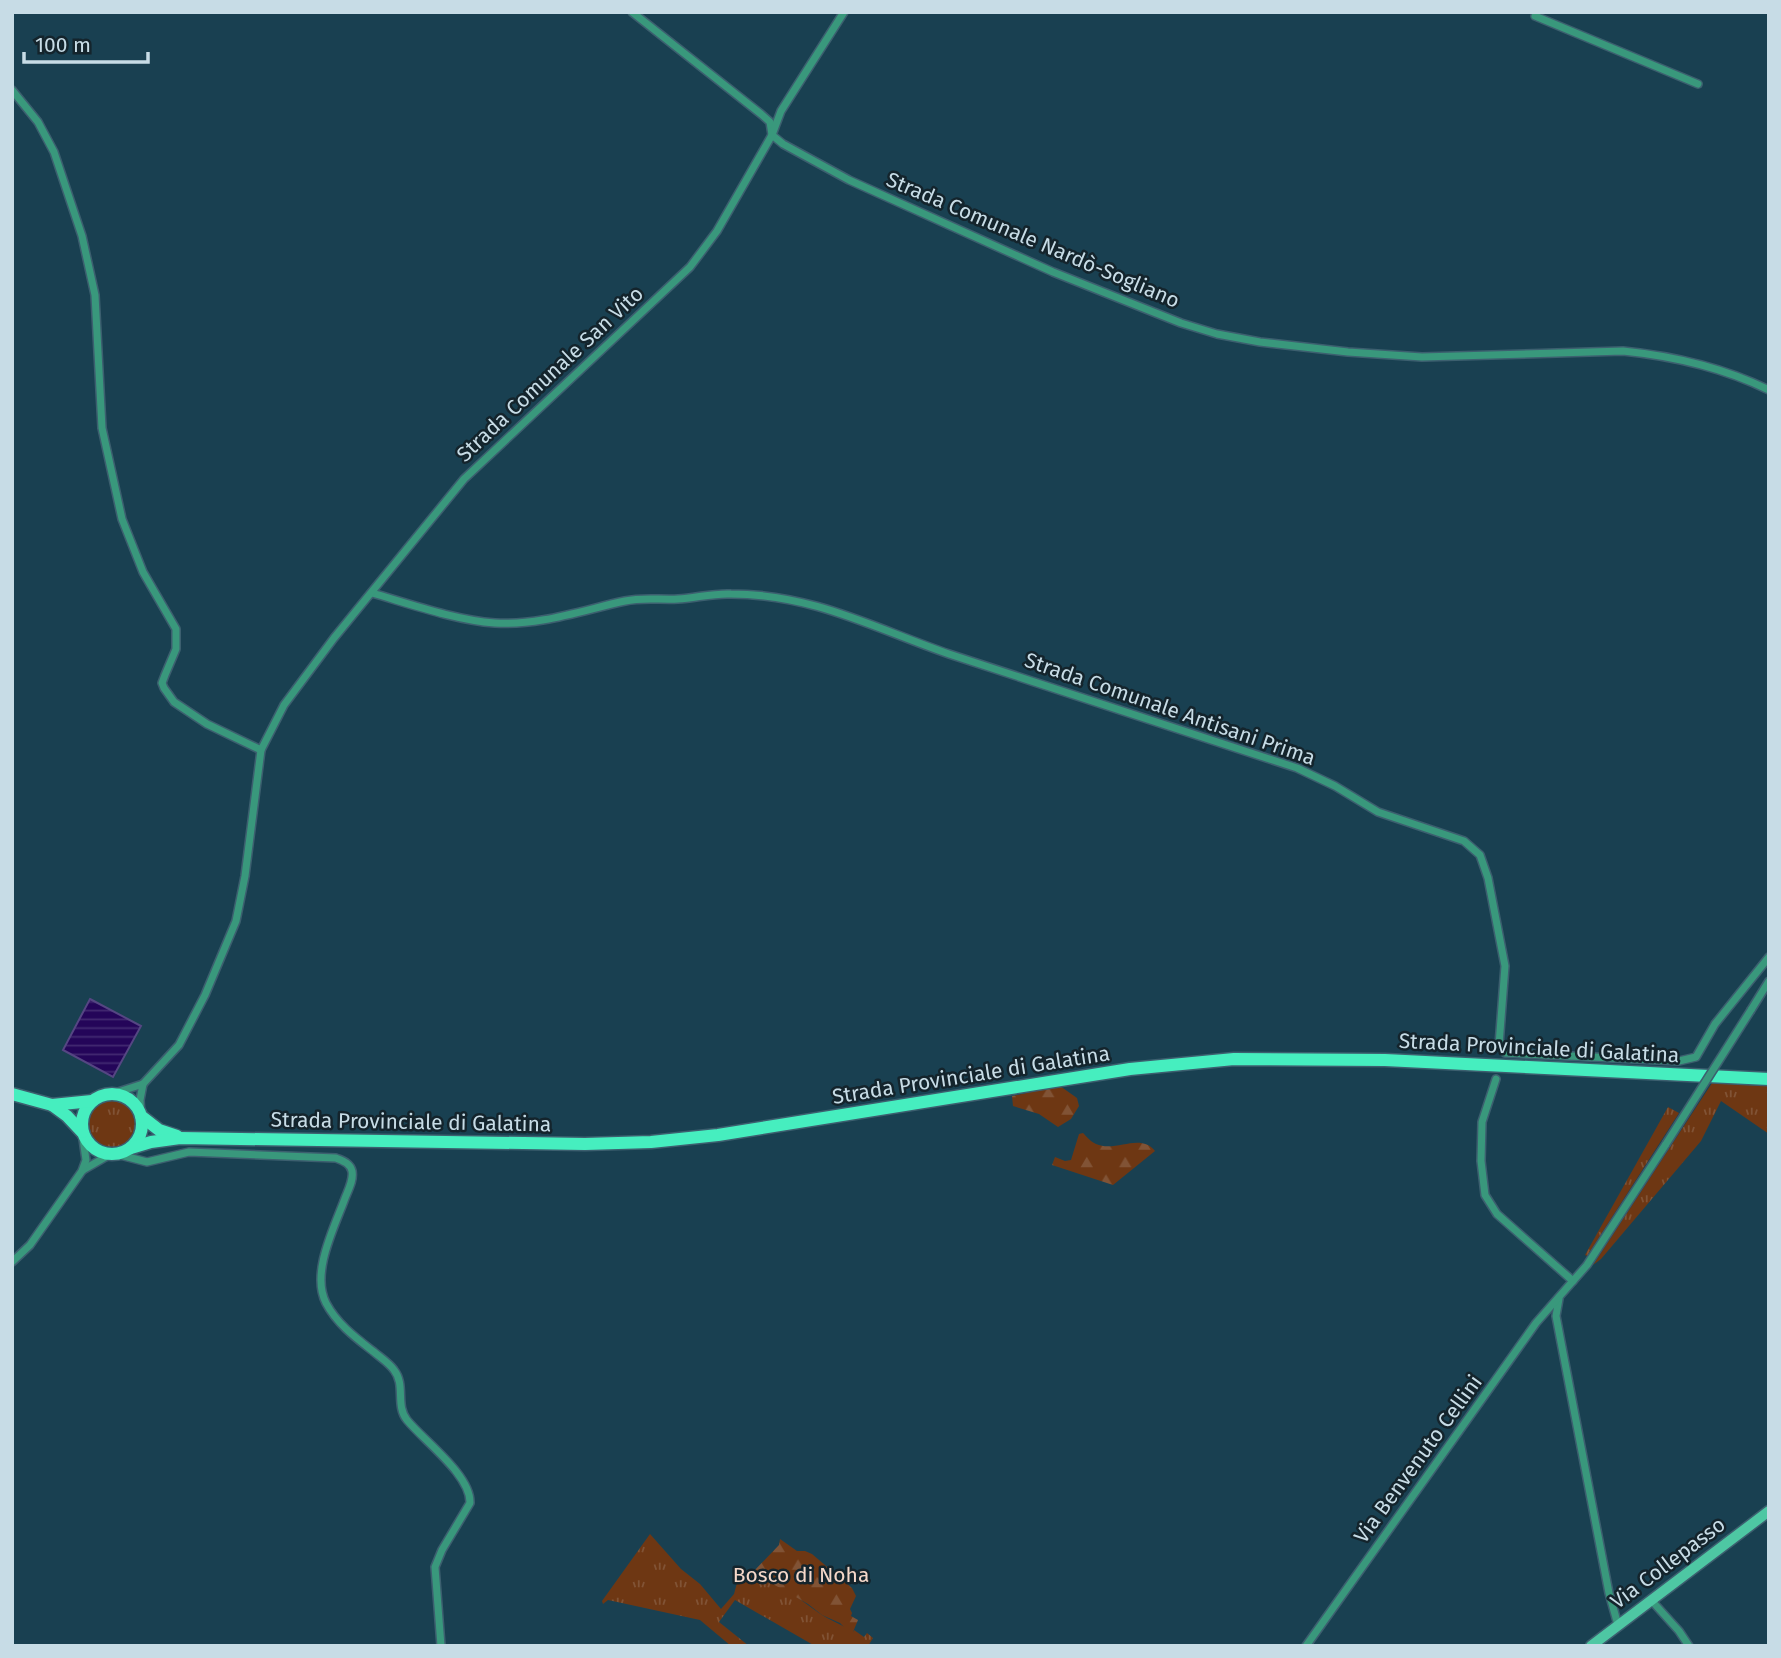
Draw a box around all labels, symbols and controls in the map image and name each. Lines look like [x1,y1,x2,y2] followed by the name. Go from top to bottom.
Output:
[24,21,149,65] scale bar
[35,32,91,58] text: 100 m
[882,166,1184,314] street label: Strada Comunale Nardò-Sogliano
[451,281,649,467] street label: Strada Comunale San Vito
[1021,647,1319,771] street label: Strada Comunale Antisani Prima
[1398,1028,1680,1068] street label: Strada Provinciale di Galatina
[830,1040,1112,1110] street label: Strada Provinciale di Galatina
[270,1107,552,1137] street label: Strada Provinciale di Galatina
[1348,1370,1488,1548] street label: Via Benvenuto Cellini
[1605,1511,1731,1615] street label: Via Collepasso
[733,1562,869,1588] park label: Bosco di Noha

